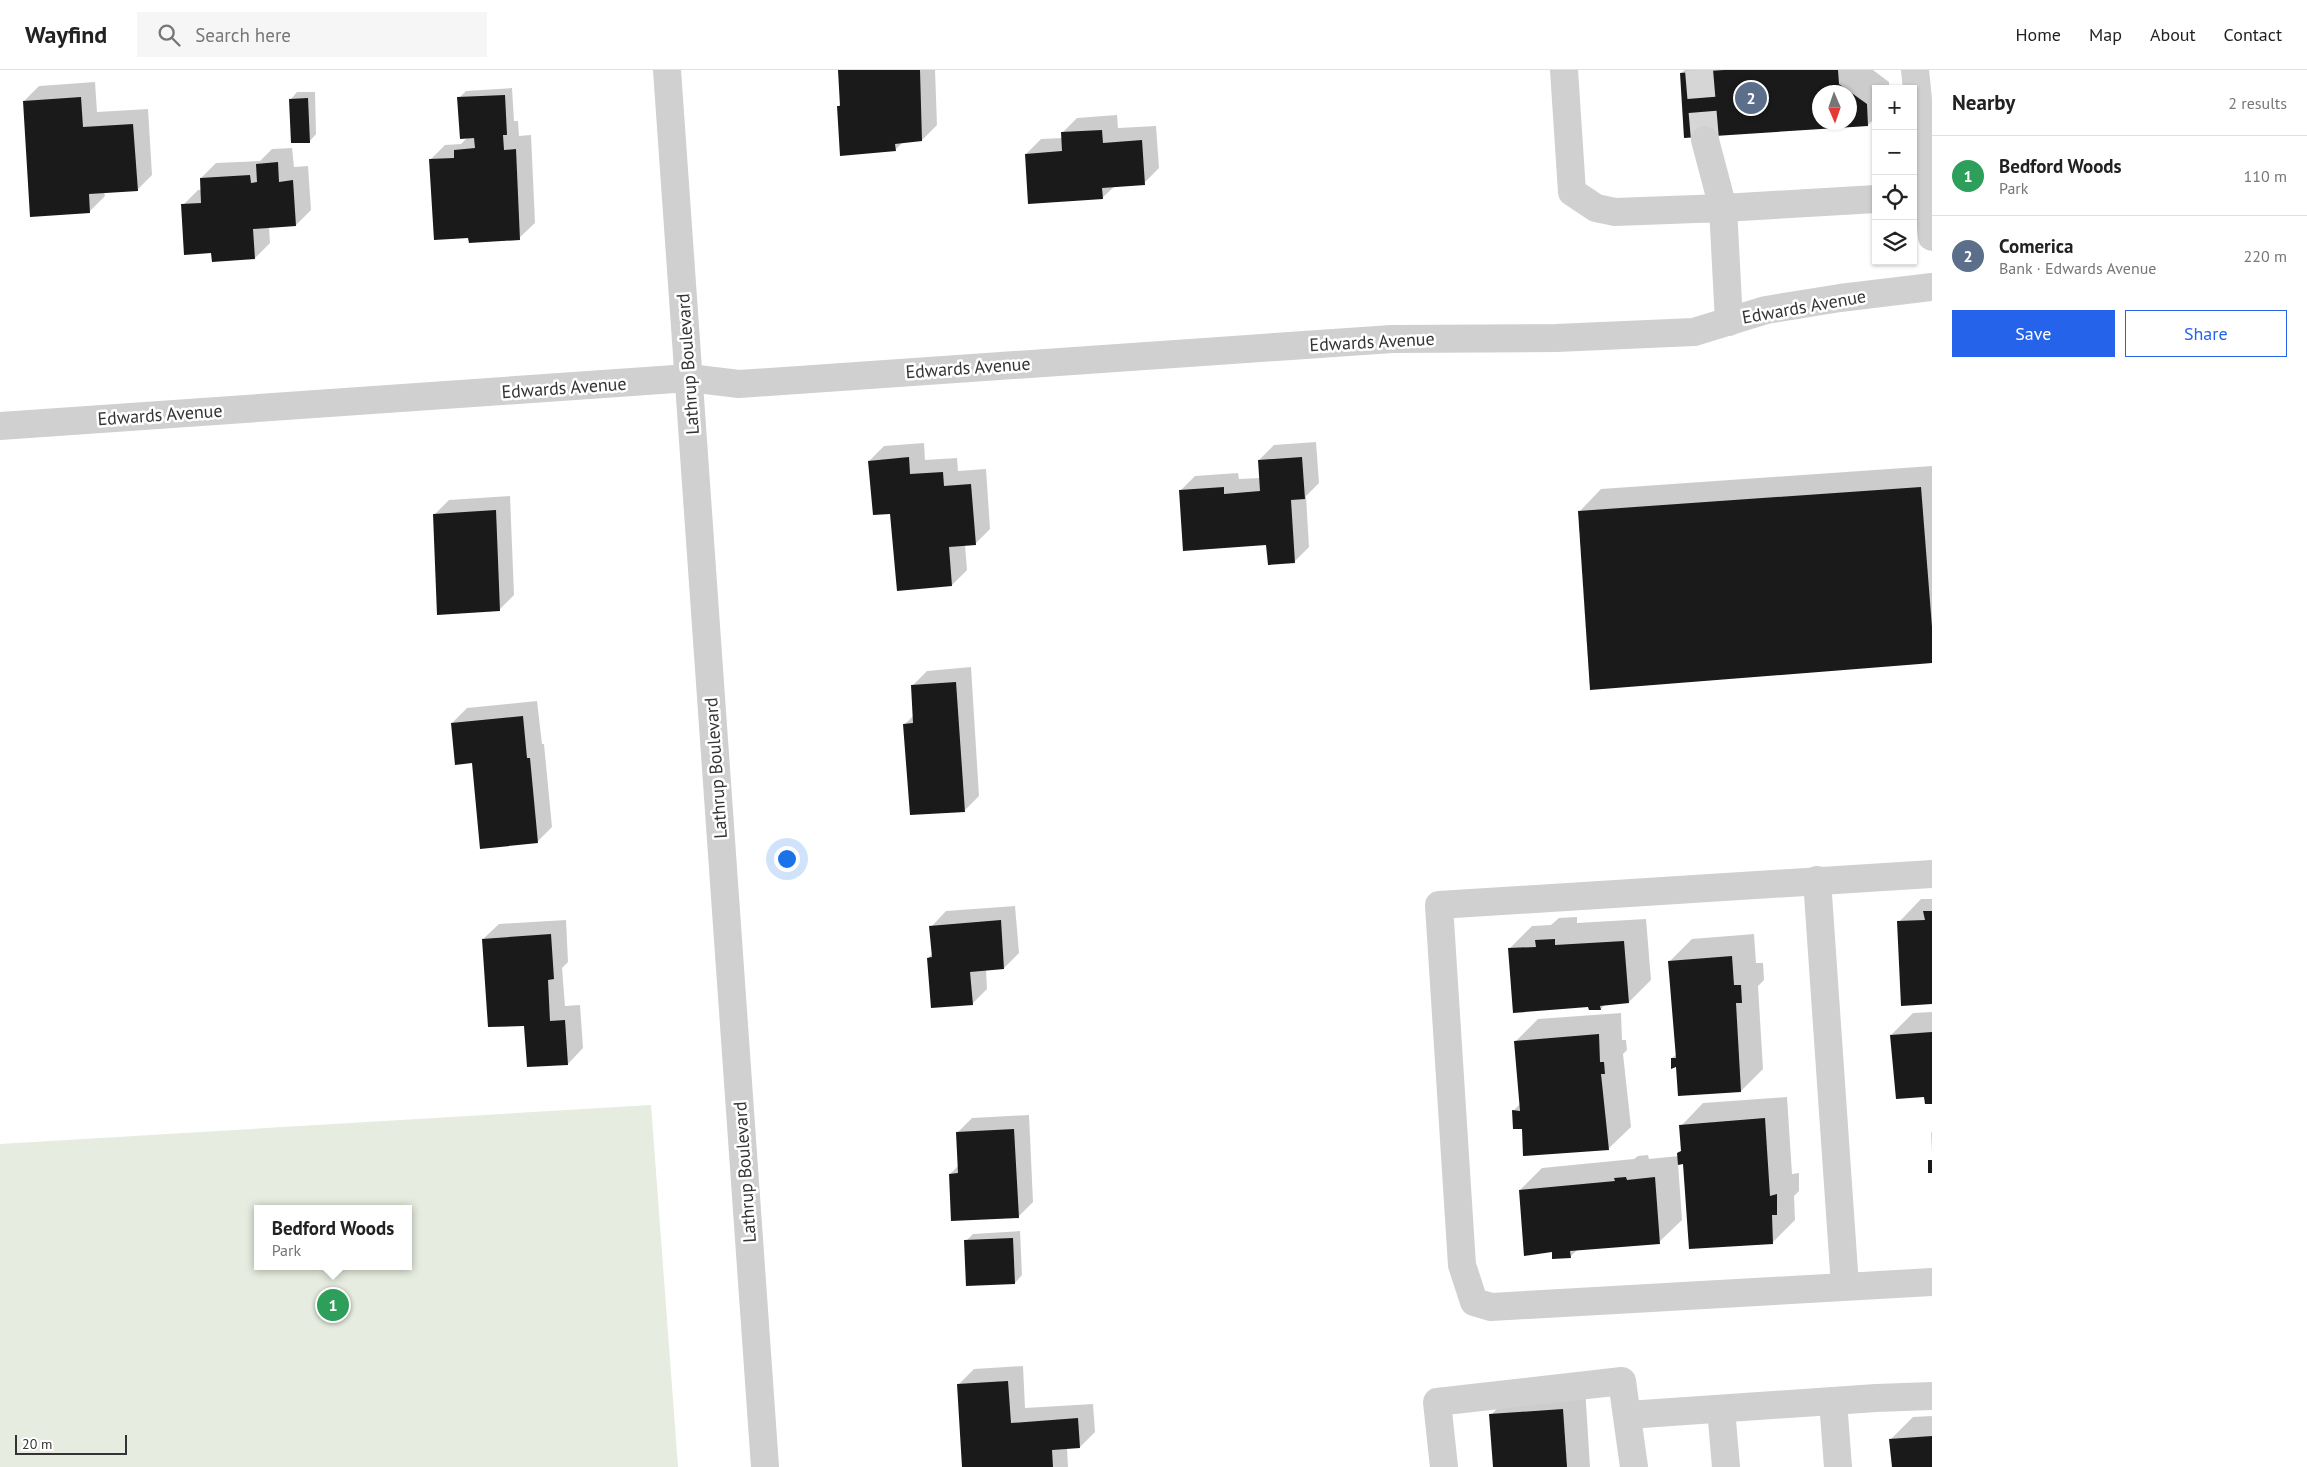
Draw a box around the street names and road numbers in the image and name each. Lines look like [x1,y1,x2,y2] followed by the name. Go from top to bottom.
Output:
[1740,284,1868,329] street label: Edwards Avenue
[671,293,704,435] street label: Lathrup Boulevard
[1309,327,1435,356] street label: Edwards Avenue
[905,352,1031,383] street label: Edwards Avenue
[501,372,627,403] street label: Edwards Avenue
[97,399,223,430] street label: Edwards Avenue
[699,697,732,839] street label: Lathrup Boulevard
[728,1101,761,1243] street label: Lathrup Boulevard

